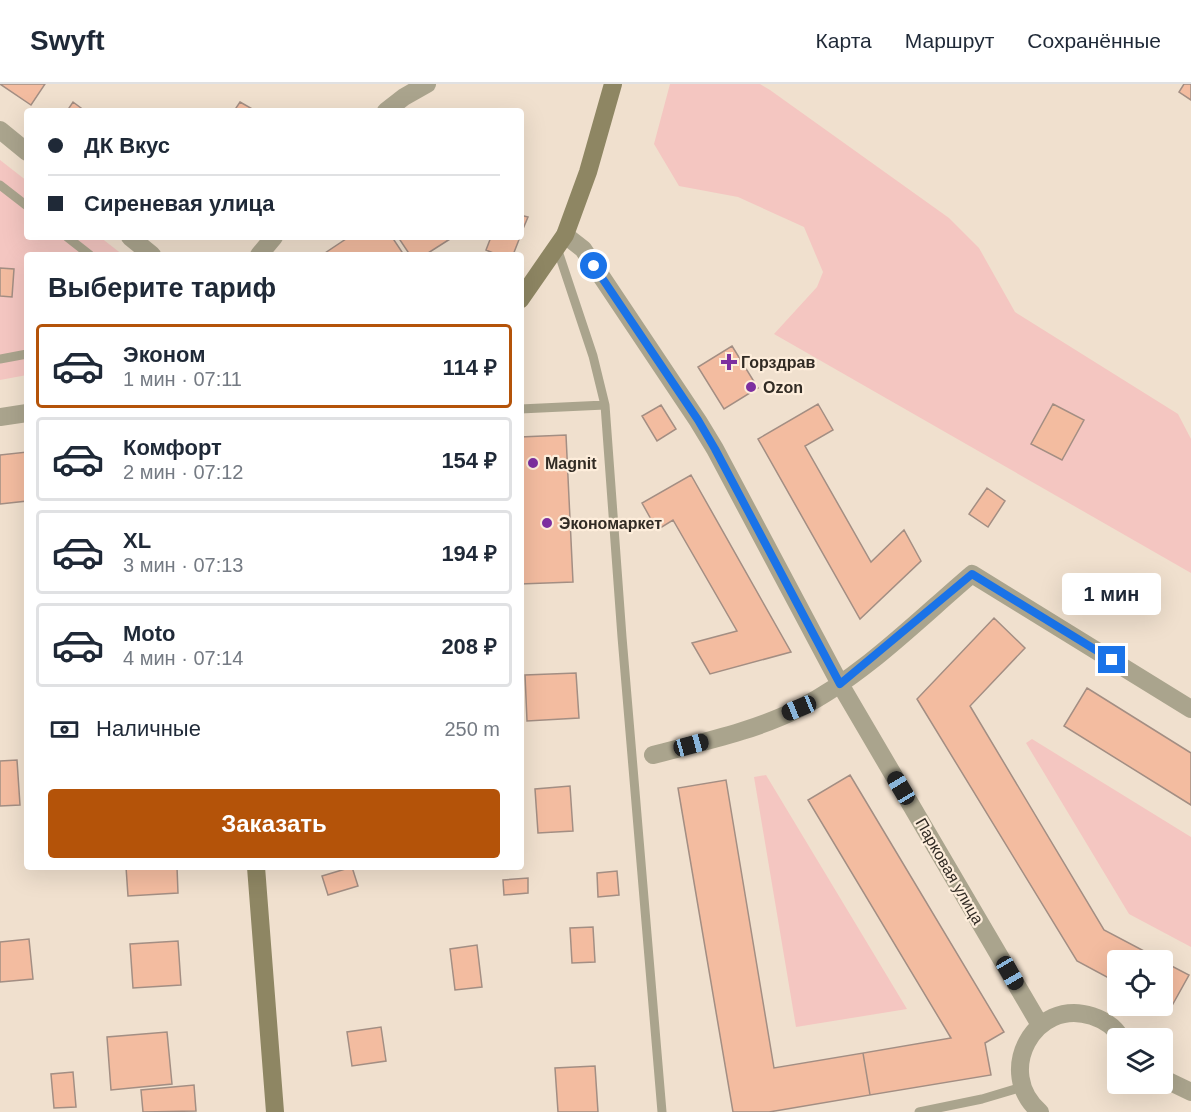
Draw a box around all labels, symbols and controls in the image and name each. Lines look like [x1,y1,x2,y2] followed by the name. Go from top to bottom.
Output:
[30,25,105,56] text: Swyft
[816,29,872,52] text: Карта
[905,29,994,52] text: Маршрут
[1027,29,1161,52] text: Сохранённые
[84,133,170,158] text: ДК Вкус
[84,191,275,216] text: Сиреневая улица
[580,252,607,279] route start
[48,273,276,303] text: Выберите тариф
[51,339,105,393] icon: car
[123,342,206,367] text: Эконом
[741,354,815,371] place label: Горздрав
[443,355,497,380] text: 114 ₽
[722,355,736,369] marker: Горздрав
[123,368,242,390] text: 1 мин · 07:11
[763,379,803,396] place label: Ozon
[744,380,758,394] marker: Ozon
[51,432,105,486] icon: car
[123,435,222,460] text: Комфорт
[441,448,497,473] text: 154 ₽
[545,455,597,472] place label: Magnit
[526,456,540,470] marker: Magnit
[123,461,243,483] text: 2 мин · 07:12
[559,515,662,532] place label: Экономаркет
[540,516,554,530] marker: Экономаркет
[51,525,105,579] icon: car
[123,528,151,553] text: XL
[441,541,497,566] text: 194 ₽
[123,554,243,576] text: 3 мин · 07:13
[1062,573,1162,615] callout: 1 мин
[1084,583,1139,605] text: 1 мин
[51,618,105,672] icon: car
[123,621,176,646] text: Moto
[441,634,497,659] text: 208 ₽
[1098,646,1125,673] route end
[123,647,243,669] text: 4 мин · 07:14
[779,693,819,723] car
[48,713,81,746] icon: cash
[96,716,201,741] text: Наличные
[444,718,500,740] text: 250 m
[671,732,711,758] car
[884,768,918,808] car
[48,789,500,858] button: Заказать
[912,815,987,927] street label: Парковая улица
[1107,950,1173,1094] map controls
[1107,950,1173,1016] button: locate
[993,953,1027,993] car
[1107,1028,1173,1094] button: layers

